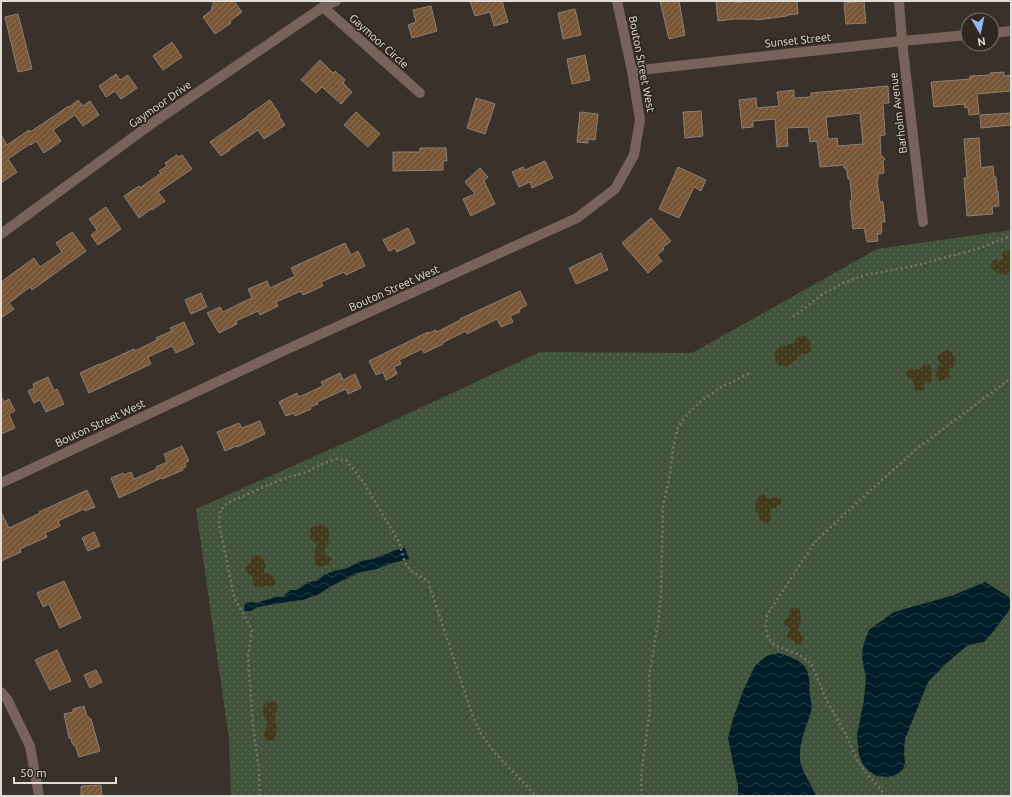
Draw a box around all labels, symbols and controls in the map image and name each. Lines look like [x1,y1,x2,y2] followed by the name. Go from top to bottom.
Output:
[347,11,411,71] street label: Gaymoor Circle
[960,12,1000,52] north arrow
[627,15,657,114] street label: Bouton Street West
[764,30,832,49] street label: Sunset Street
[977,35,987,48] text: N
[887,72,909,154] street label: Barholm Avenue
[127,78,193,130] street label: Gaymoor Drive
[347,262,442,313] street label: Bouton Street West
[53,397,147,449] street label: Bouton Street West
[14,759,116,785] scale bar
[20,766,47,779] text: 50 m

